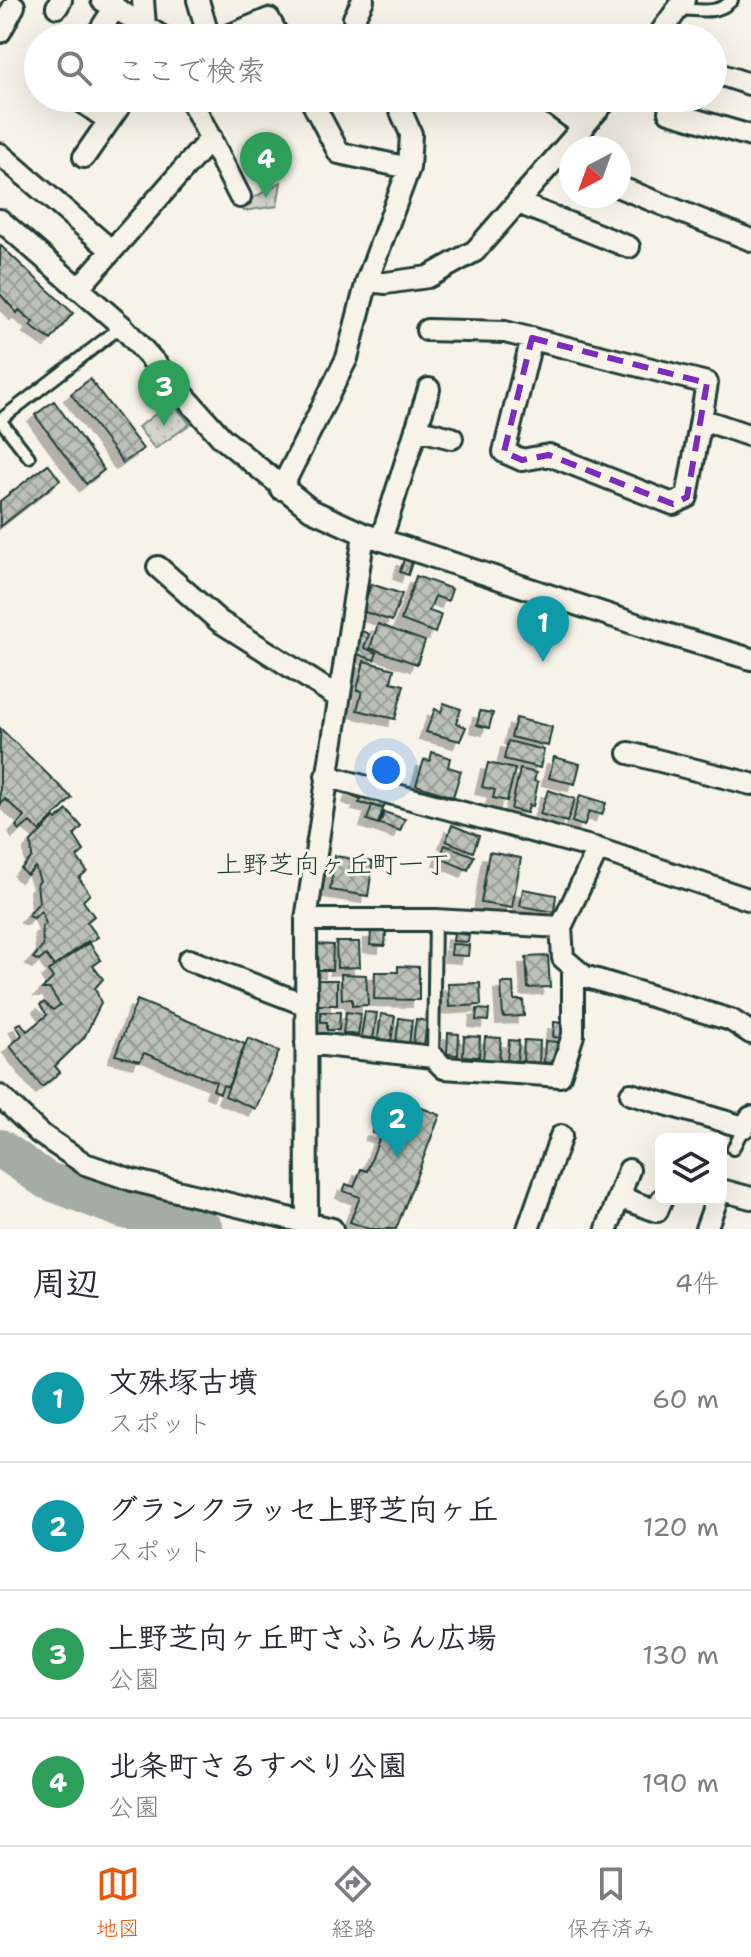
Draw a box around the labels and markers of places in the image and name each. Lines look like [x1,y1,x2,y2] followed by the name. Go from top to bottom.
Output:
[240,132,292,198] pin: 4
[138,360,190,426] pin: 3
[517,596,569,662] pin: 1
[371,1092,423,1158] pin: 2

